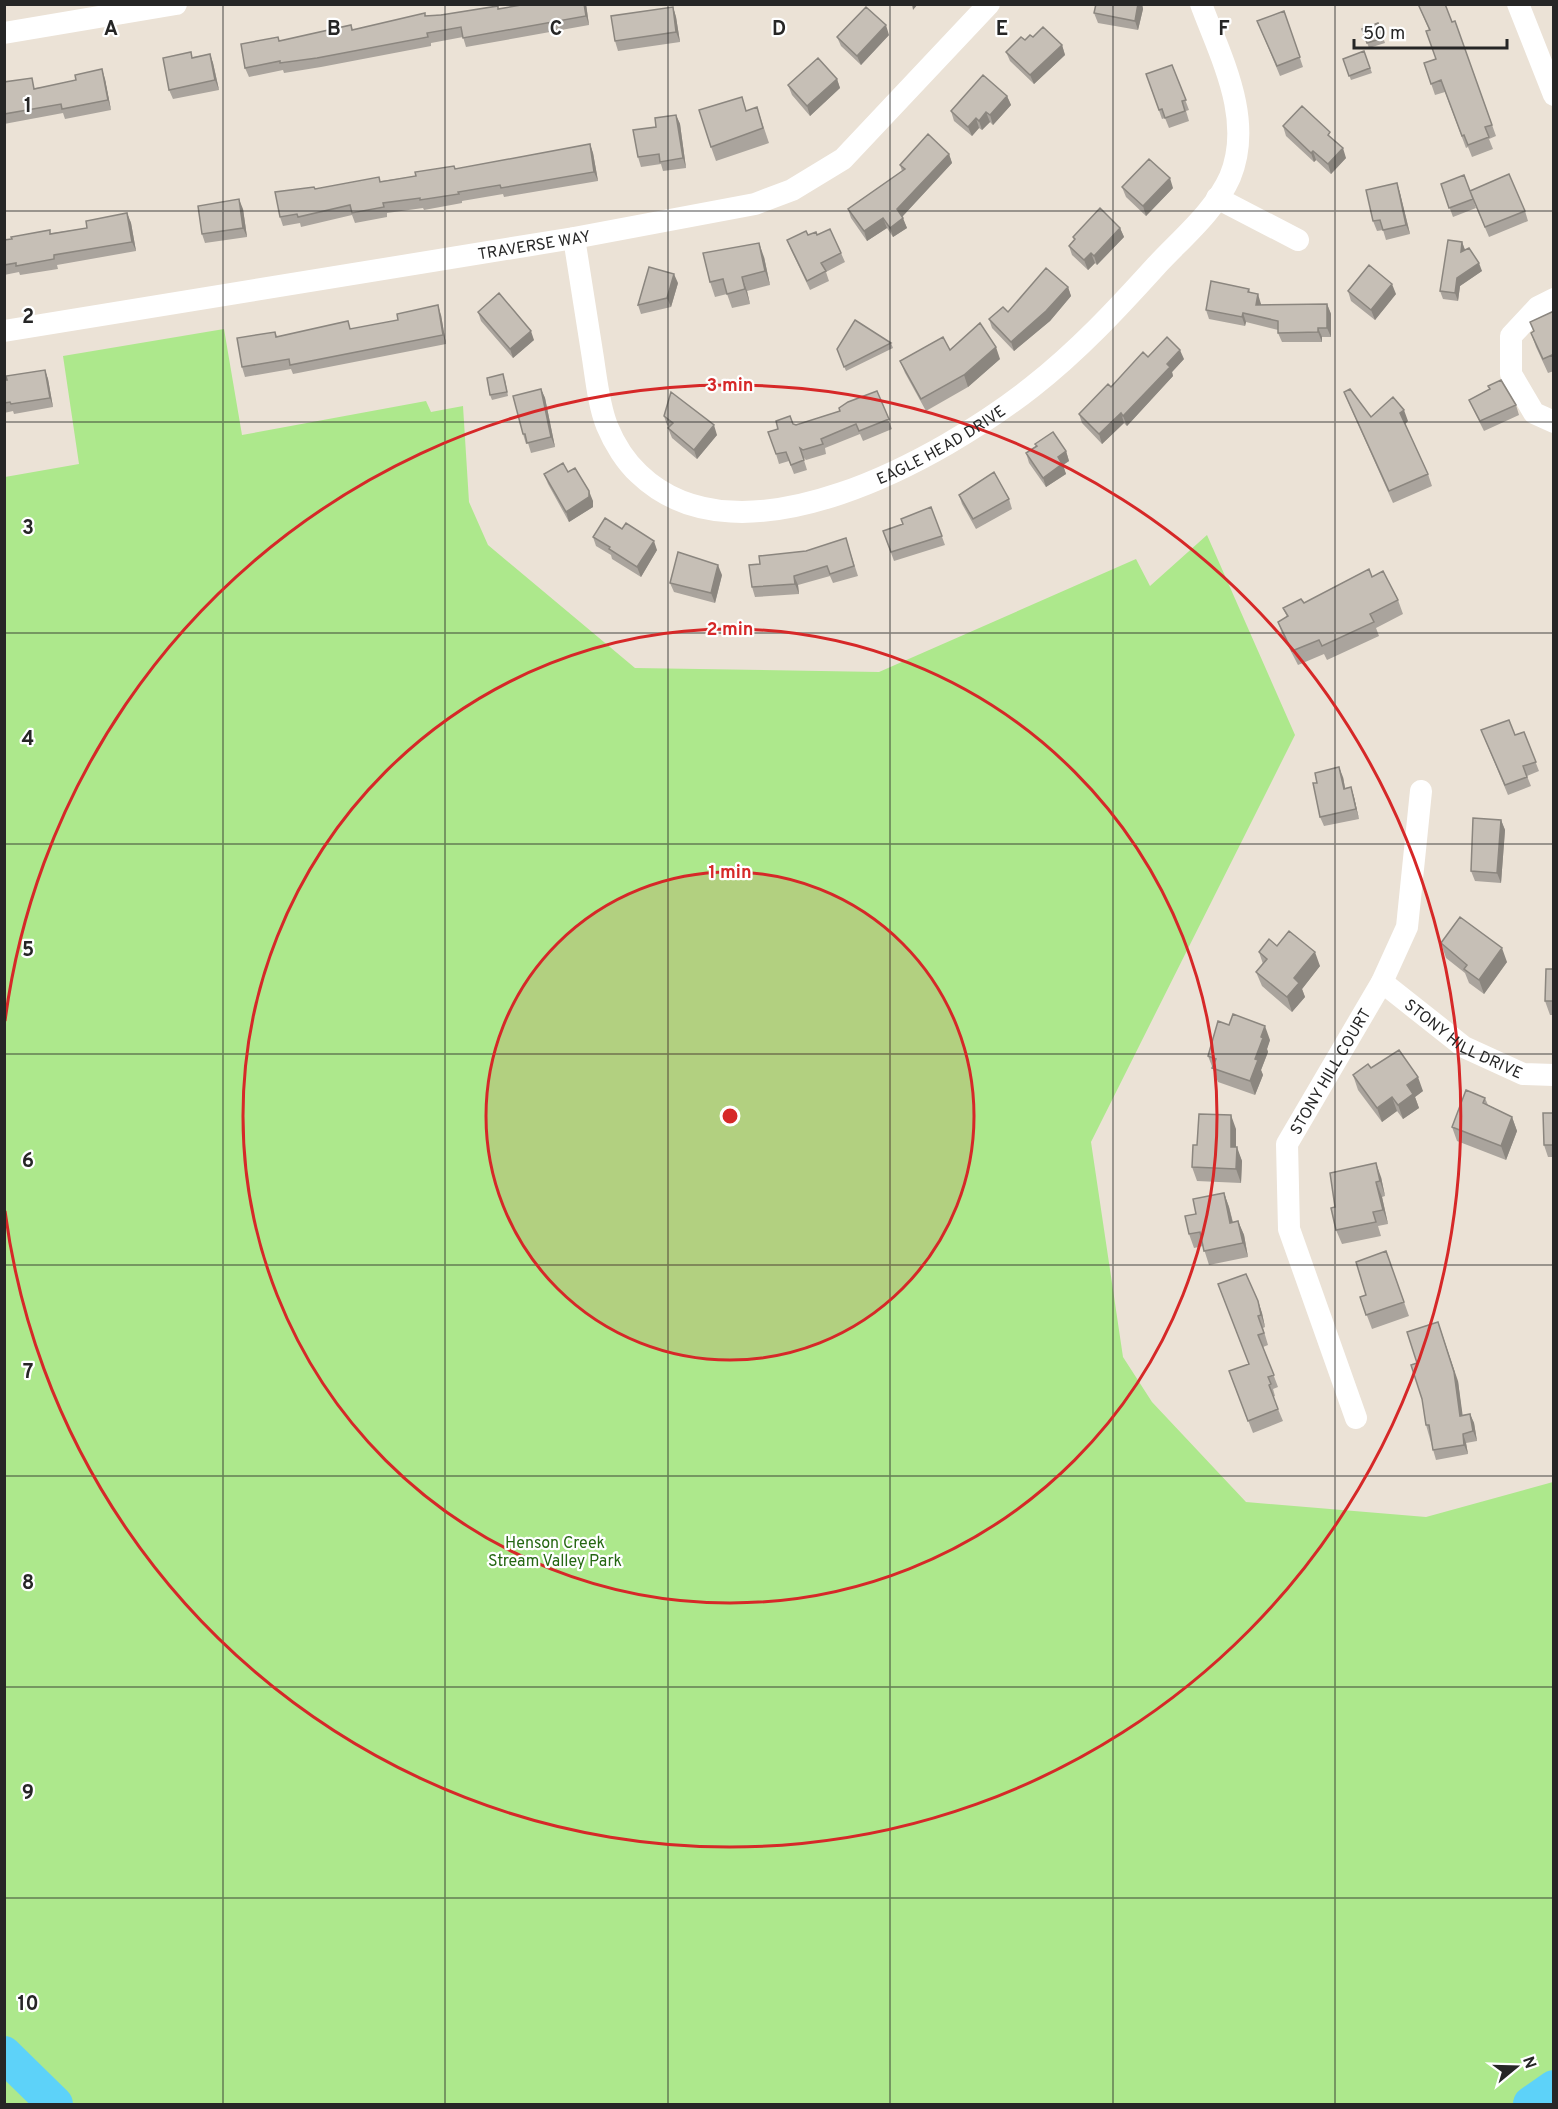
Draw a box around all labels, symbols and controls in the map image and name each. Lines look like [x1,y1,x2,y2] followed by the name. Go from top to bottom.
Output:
[1354,12,1507,50] scale bar
[104,17,118,43] text: A
[327,17,341,43] text: B
[550,17,562,43] text: C
[772,17,786,43] text: D
[996,17,1008,43] text: E
[1218,17,1230,43] text: F
[1363,23,1405,46] text: 50 m
[24,94,32,120] text: 1
[476,227,592,266] street label: TRAVERSE WAY
[22,305,34,331] text: 2
[707,375,753,398] text: 3 min
[874,402,1010,490] street label: EAGLE HEAD DRIVE
[22,516,34,542] text: 3
[706,619,754,642] text: 2 min
[22,727,34,753] text: 4
[708,862,752,885] text: 1 min
[22,938,34,964] text: 5
[1399,995,1525,1084] street label: STONY HILL DRIVE
[1287,1005,1376,1139] street label: STONY HILL COURT
[720,1106,740,1126] centre of rings
[22,1149,34,1175] text: 6
[23,1360,33,1386] text: 7
[488,1534,622,1572] park label: Henson Creek Stream Valley Park
[22,1571,34,1597] text: 8
[22,1781,34,1807] text: 9
[17,1992,39,2018] text: 10
[1486,2037,1546,2097] north arrow
[1517,2054,1540,2071] text: N

